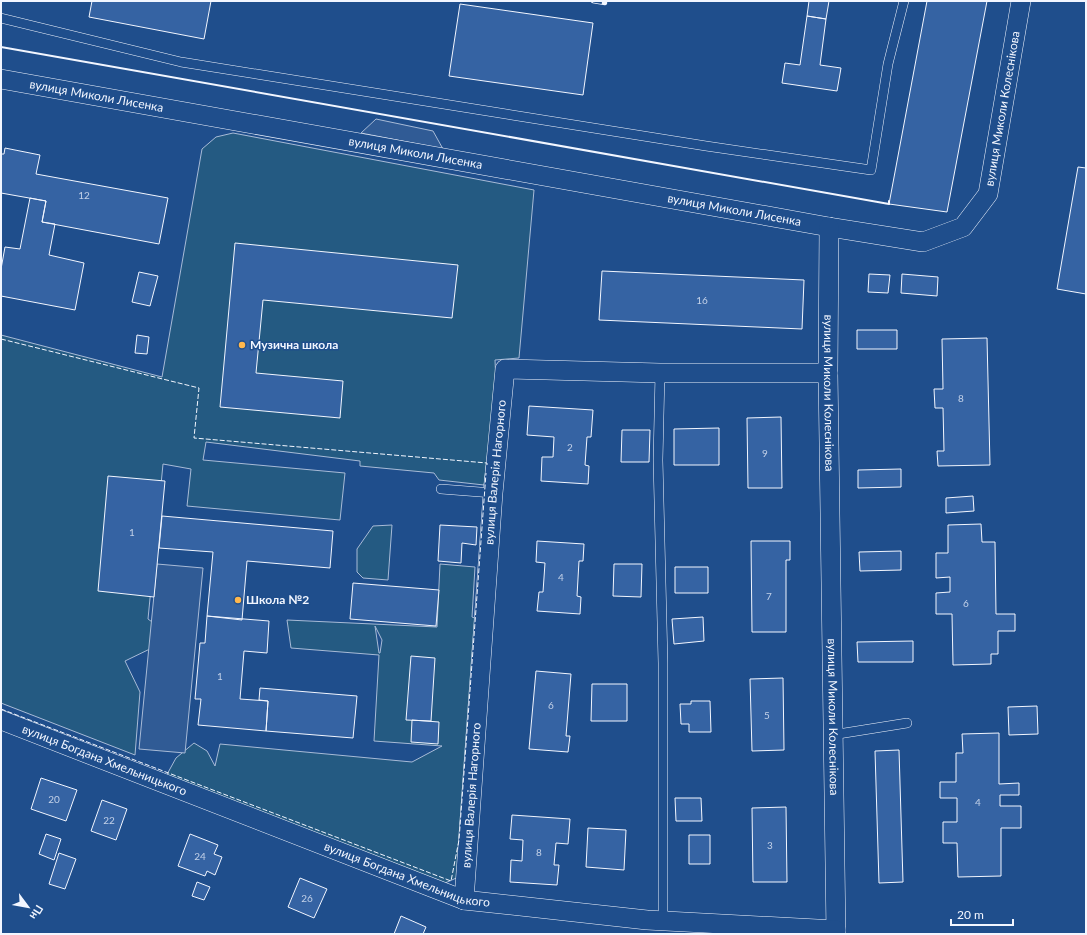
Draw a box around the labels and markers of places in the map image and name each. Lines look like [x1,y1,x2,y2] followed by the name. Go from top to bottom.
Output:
[250,337,338,352] place label: Музична школа
[237,340,247,350] marker: Музична школа
[246,592,309,607] place label: Школа №2
[233,595,243,605] marker: Школа №2

